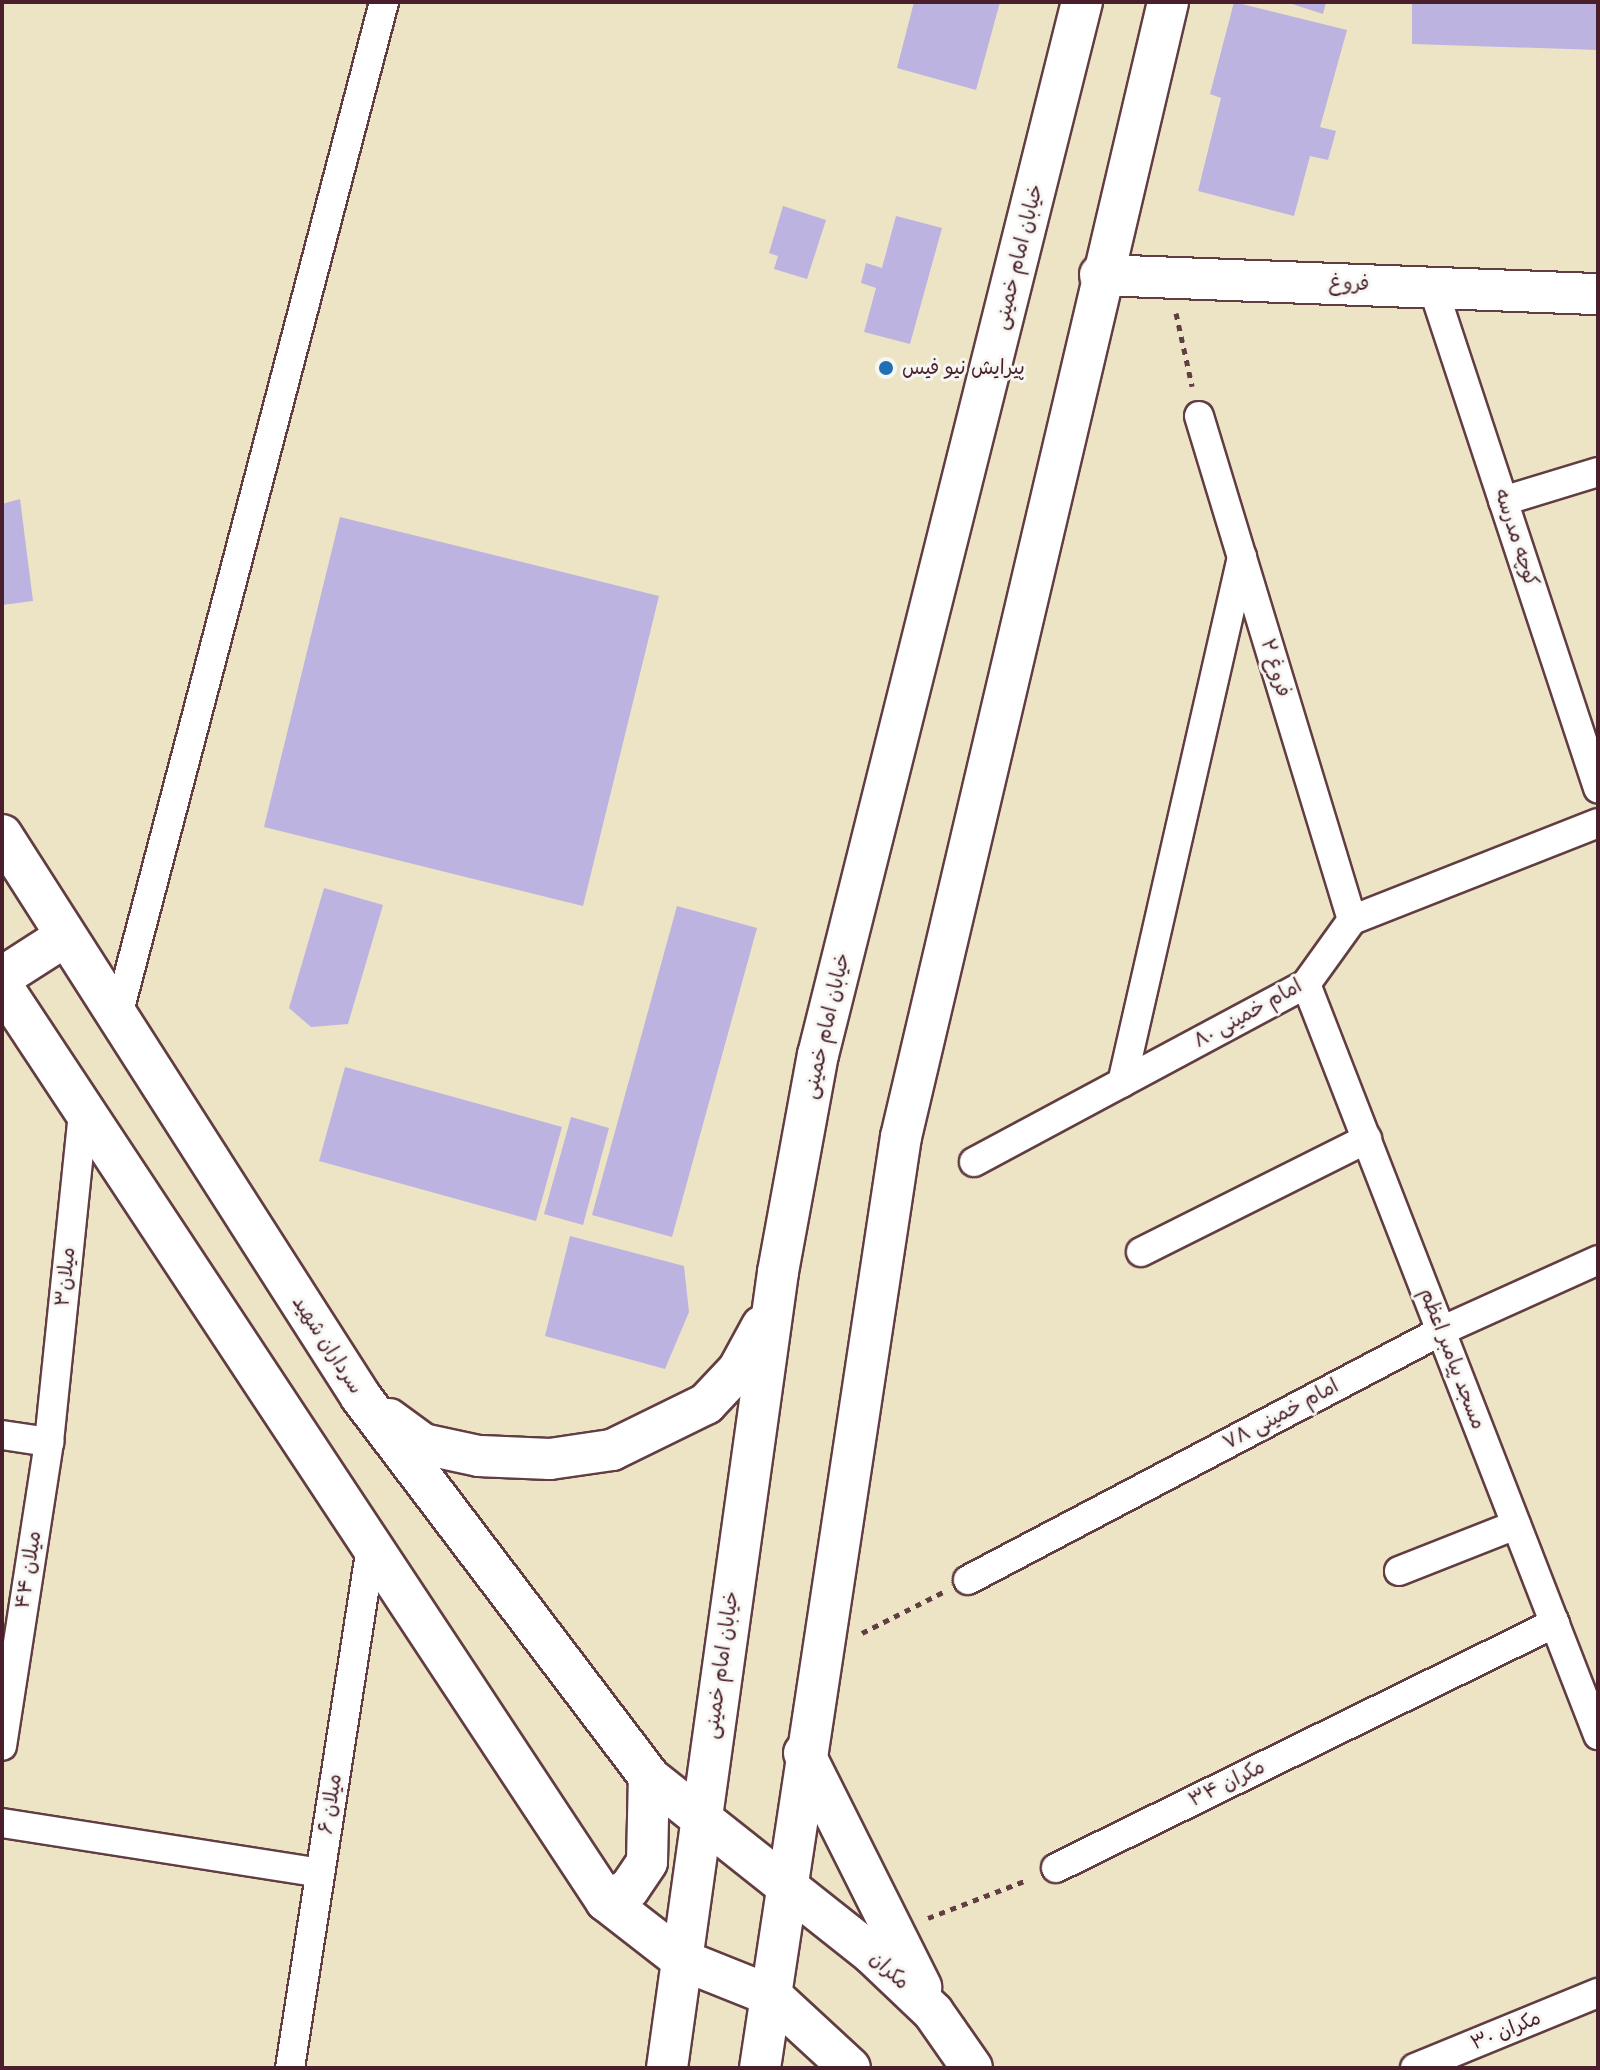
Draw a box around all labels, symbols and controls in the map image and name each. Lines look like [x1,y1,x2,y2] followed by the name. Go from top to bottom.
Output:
[989,182,1049,332] street label: خیابان امام خمینی
[1328,271,1370,297] street label: فروغ
[902,356,1025,380] place label: پیرایش نیو فیس
[877,359,895,377] marker: پیرایش نیو فیس
[1489,486,1543,590] street label: کوچه مدرسه
[1255,636,1295,700] street label: فروغ ۲
[799,951,855,1101] street label: خیابان امام خمینی
[1190,974,1306,1054] street label: امام خمینی ۸۰
[51,1246,81,1308] street label: میلان۳
[1414,1285,1490,1433] street label: مسجد پیامبر اعظم
[286,1291,368,1399] street label: سرداران شهید
[1219,1374,1343,1456] street label: امام خمینی ۷۸
[11,1529,47,1611] street label: میلان ۴۴
[700,1590,744,1740] street label: خیابان امام خمینی
[1185,1755,1269,1813] street label: مکران ۳۴
[314,1772,348,1836] street label: میلان ۶
[864,1947,914,1995] street label: مکران
[1468,2006,1544,2056] street label: مکران ۳۰

